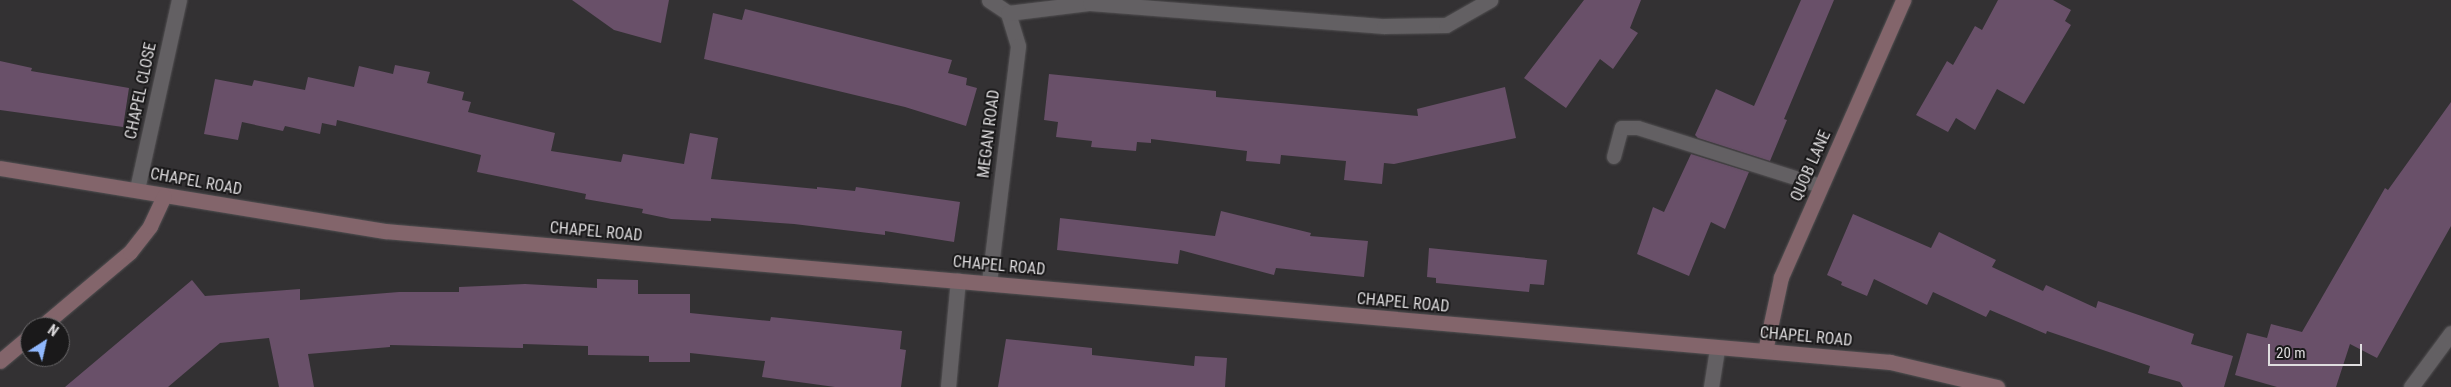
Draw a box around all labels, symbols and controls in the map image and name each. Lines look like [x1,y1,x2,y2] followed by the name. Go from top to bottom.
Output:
[121,41,161,141] street label: CHAPEL CLOSE
[974,89,1004,179] street label: MEGAN ROAD
[1787,128,1835,204] street label: QUOB LANE
[149,164,243,200] street label: CHAPEL ROAD
[549,218,643,246] street label: CHAPEL ROAD
[952,252,1046,280] street label: CHAPEL ROAD
[1356,289,1450,317] street label: CHAPEL ROAD
[20,317,70,367] north arrow
[45,322,61,340] text: N
[1759,323,1853,351] street label: CHAPEL ROAD
[2271,334,2365,366] scale bar
[2276,344,2306,362] text: 20 m

